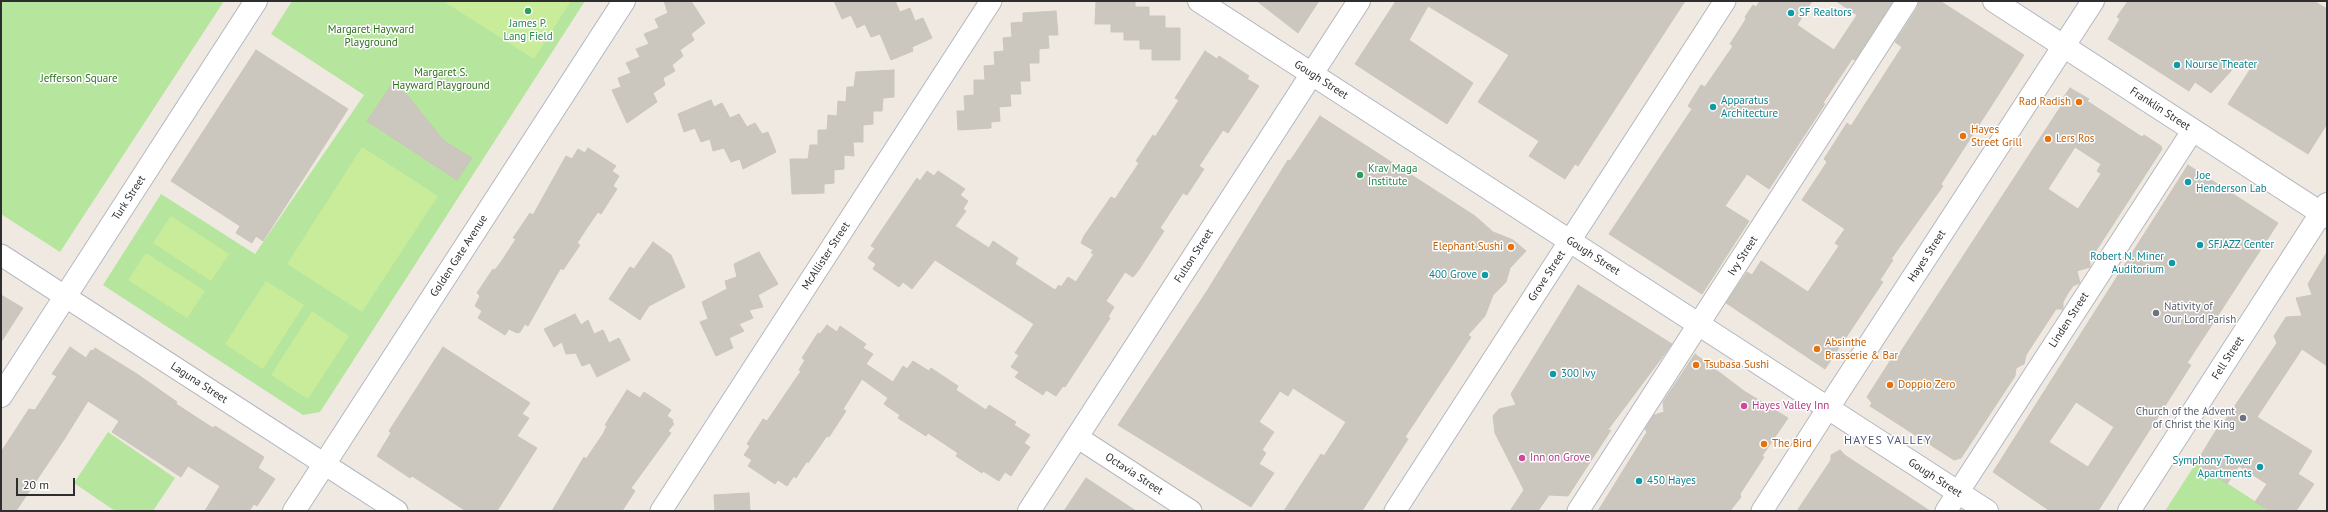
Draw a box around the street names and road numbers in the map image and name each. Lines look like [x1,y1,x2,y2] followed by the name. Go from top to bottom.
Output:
[1292,58,1350,102] street label: Gough Street
[2127,85,2193,133] street label: Franklin Street
[110,173,148,223] street label: Turk Street
[428,213,490,299] street label: Golden Gate Avenue
[799,220,853,292] street label: McAllister Street
[1172,227,1216,285] street label: Fulton Street
[1905,228,1949,284] street label: Hayes Street
[1564,234,1622,278] street label: Gough Street
[1725,234,1761,278] street label: Ivy Street
[1526,248,1568,304] street label: Grove Street
[2046,290,2092,350] street label: Linden Street
[2209,334,2247,382] street label: Fell Street
[168,360,230,406] street label: Laguna Street
[1103,450,1165,498] street label: Octavia Street
[1906,456,1964,500] street label: Gough Street

